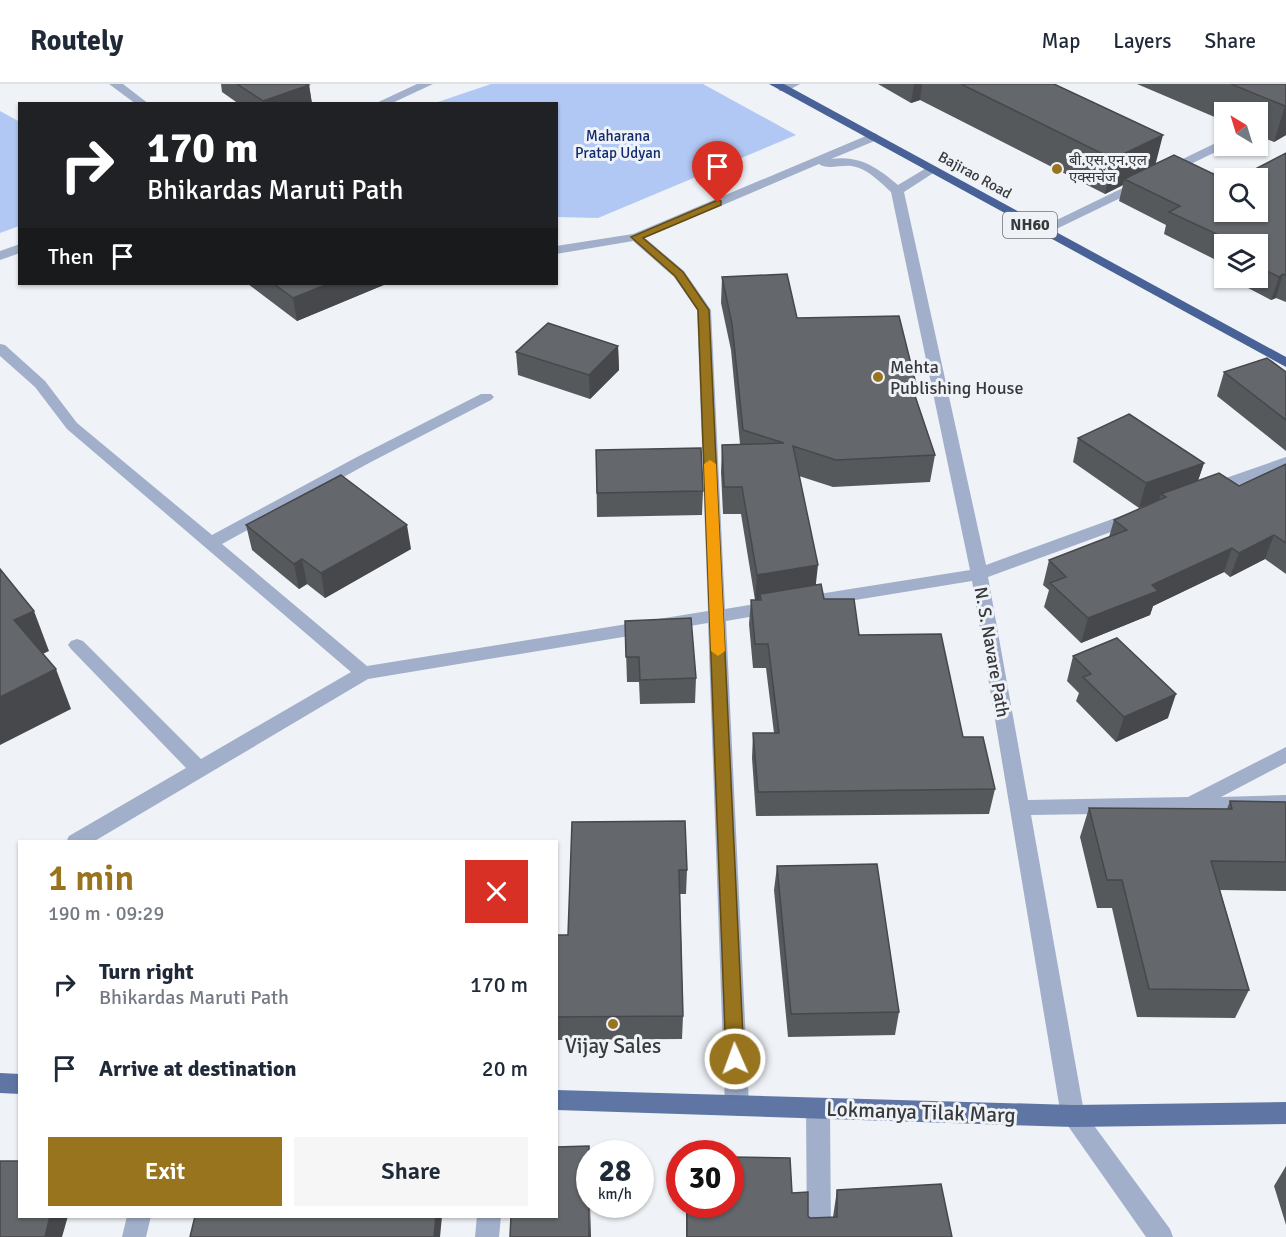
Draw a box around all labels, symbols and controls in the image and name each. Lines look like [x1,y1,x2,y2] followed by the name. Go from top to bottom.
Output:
[30,24,123,58] text: Routely
[1042,28,1080,54] text: Map
[1113,28,1171,54] text: Layers
[1204,28,1256,54] text: Share
[1214,102,1268,156] north arrow
[1214,102,1268,288] map controls
[147,123,258,174] text: 170 m
[48,126,126,204] icon: right
[575,127,661,162] park label: Maharana Pratap Udyan
[692,141,743,203] pin
[935,147,1015,203] street label: Bajirao Road
[701,150,734,183] icon: arrive
[1069,151,1148,186] place label: बी.एस.एन.एल एक्सचेंज
[1050,162,1064,176] marker: बी.एस.एन.एल एक्सचेंज
[1214,168,1268,222] button: search
[147,174,403,207] text: Bhikardas Maruti Path
[1003,212,1057,238] road number: NH60
[1214,234,1268,288] button: layers
[106,240,139,273] icon: arrive
[48,243,94,270] text: Then
[890,356,1023,399] place label: Mehta Publishing House
[871,370,885,384] marker: Mehta Publishing House
[970,585,1014,719] street label: N. S. Navare Path
[48,856,134,901] text: 1 min
[465,860,528,923] button: close
[48,901,164,926] text: 190 m · 09:29
[99,958,194,985] text: Turn right
[48,968,81,1001] icon: right
[470,971,528,998] text: 170 m
[99,985,289,1010] text: Bhikardas Maruti Path
[606,1017,620,1031] marker: Vijay Sales
[703,1027,767,1091] position arrow
[565,1033,661,1059] place label: Vijay Sales
[48,1052,81,1085] icon: arrive
[99,1055,296,1082] text: Arrive at destination
[482,1055,528,1082] text: 20 m
[826,1096,1016,1128] street label: Lokmanya Tilak Marg
[48,1137,282,1206] button: Exit
[294,1137,528,1206] button: Share
[666,1140,744,1218] speed limit sign: 30
[599,1153,631,1190] text: 28
[598,1185,632,1203] text: km/h

